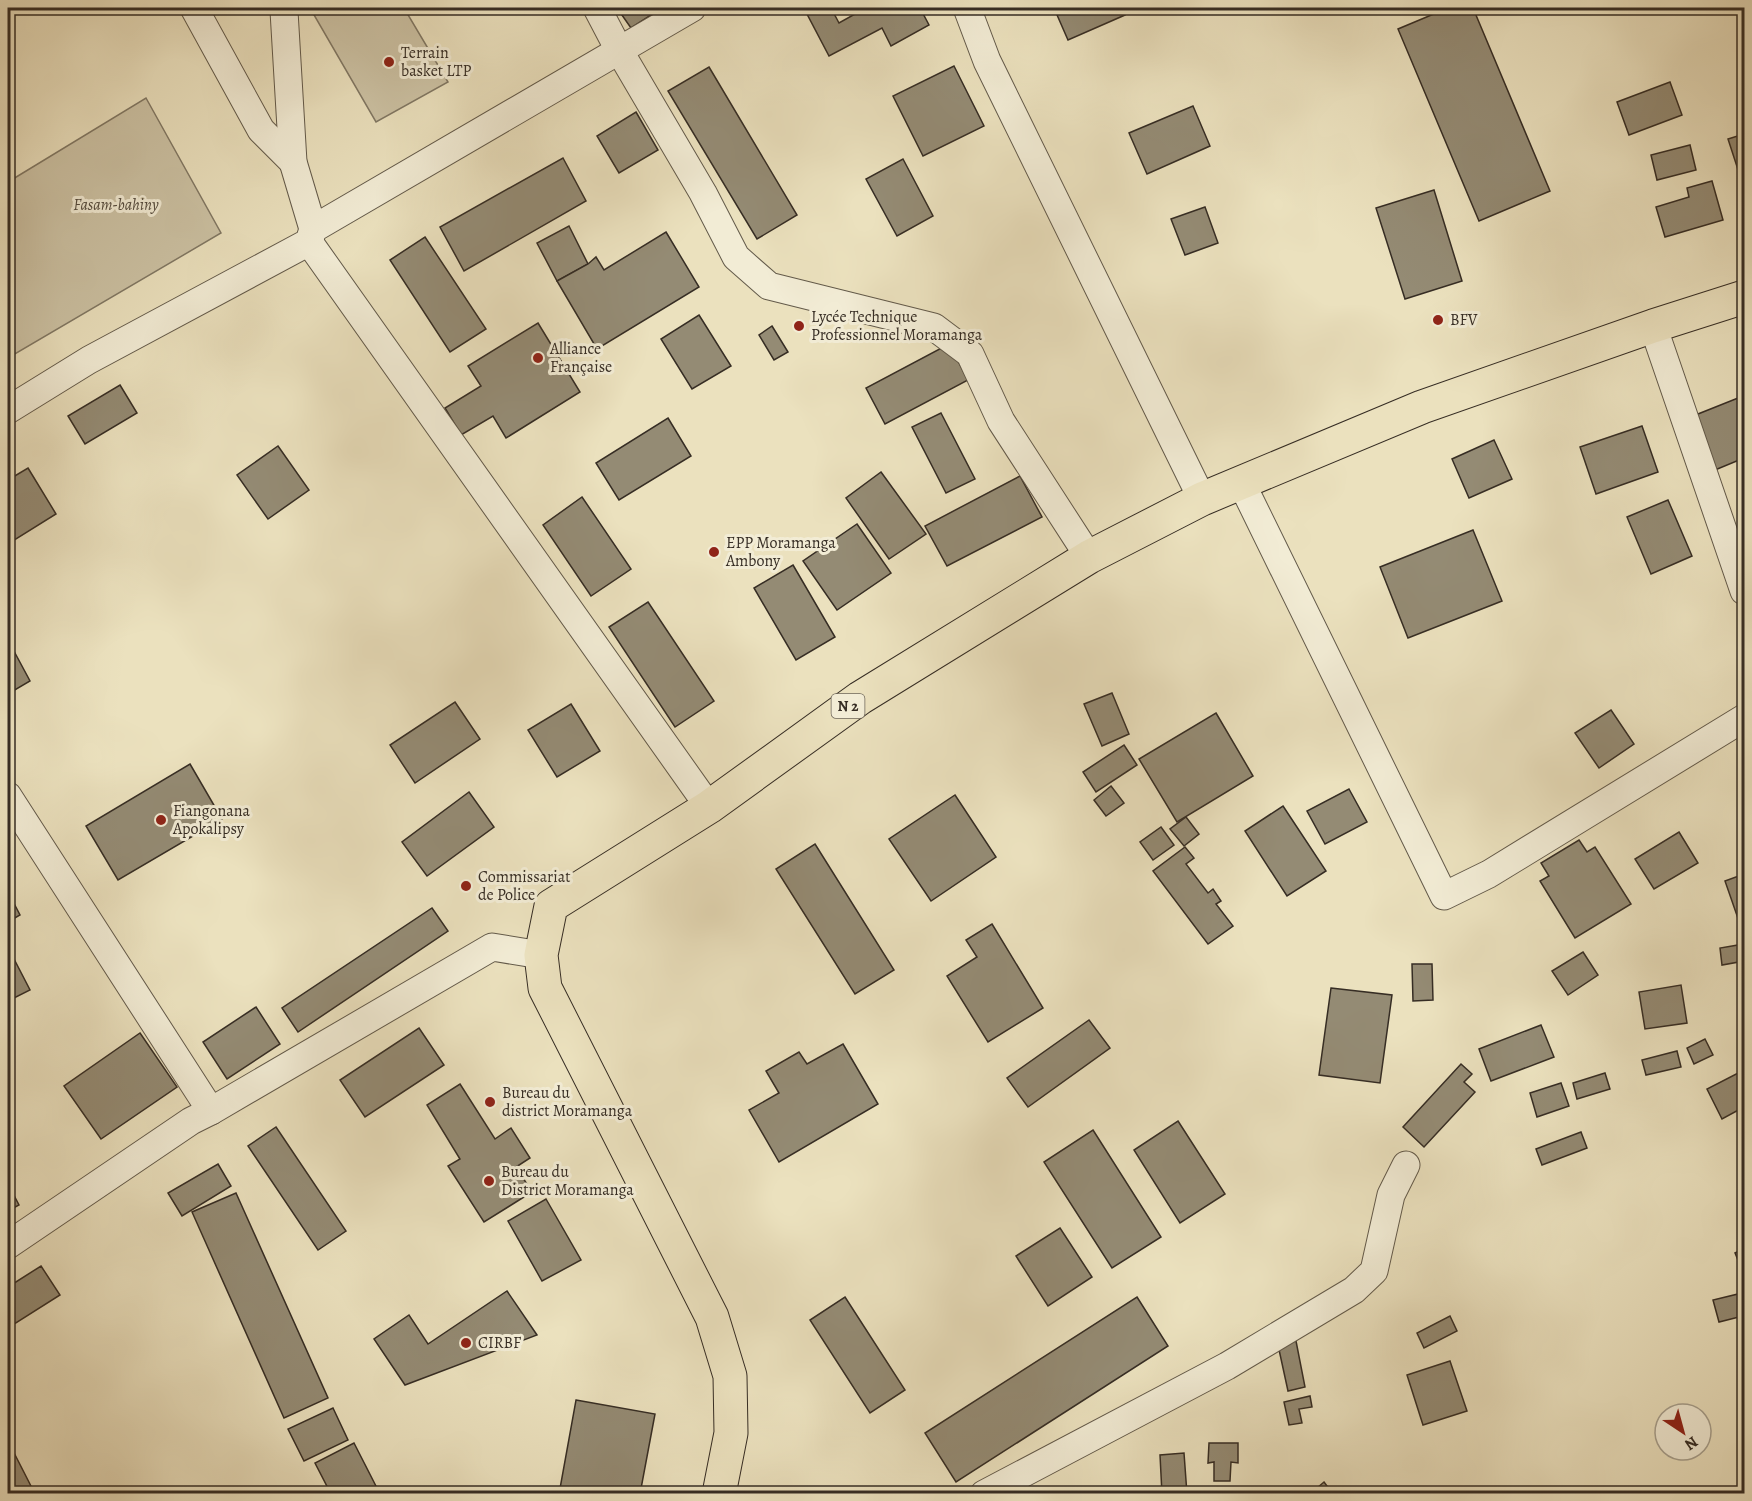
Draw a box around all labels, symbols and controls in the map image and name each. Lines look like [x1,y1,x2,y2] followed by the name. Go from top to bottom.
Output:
[401,42,471,82] place label: Terrain basket LTP
[382,55,396,69] marker: Terrain basket LTP
[73,194,159,216] park label: Fasam-bahiny
[811,306,983,346] place label: Lycée Technique Professionnel Moramanga
[1450,309,1478,331] place label: BFV
[1431,313,1445,327] marker: BFV
[792,319,806,333] marker: Lycée Technique Professionnel Moramanga
[549,338,612,378] place label: Alliance Française
[531,351,545,365] marker: Alliance Française
[725,532,836,572] place label: EPP Moramanga Ambony
[707,545,721,559] marker: EPP Moramanga Ambony
[832,694,864,718] road number: N 2
[172,800,251,840] place label: Fiangonana Apokalipsy
[154,813,168,827] marker: Fiangonana Apokalipsy
[478,866,571,906] place label: Commissariat de Police
[459,879,473,893] marker: Commissariat de Police
[502,1082,633,1122] place label: Bureau du district Moramanga
[483,1095,497,1109] marker: Bureau du district Moramanga
[501,1161,634,1201] place label: Bureau du District Moramanga
[482,1174,496,1188] marker: Bureau du District Moramanga
[478,1332,521,1354] place label: CIRBF
[459,1336,473,1350] marker: CIRBF
[1653,1402,1713,1462] north arrow
[1680,1431,1702,1456] text: N

